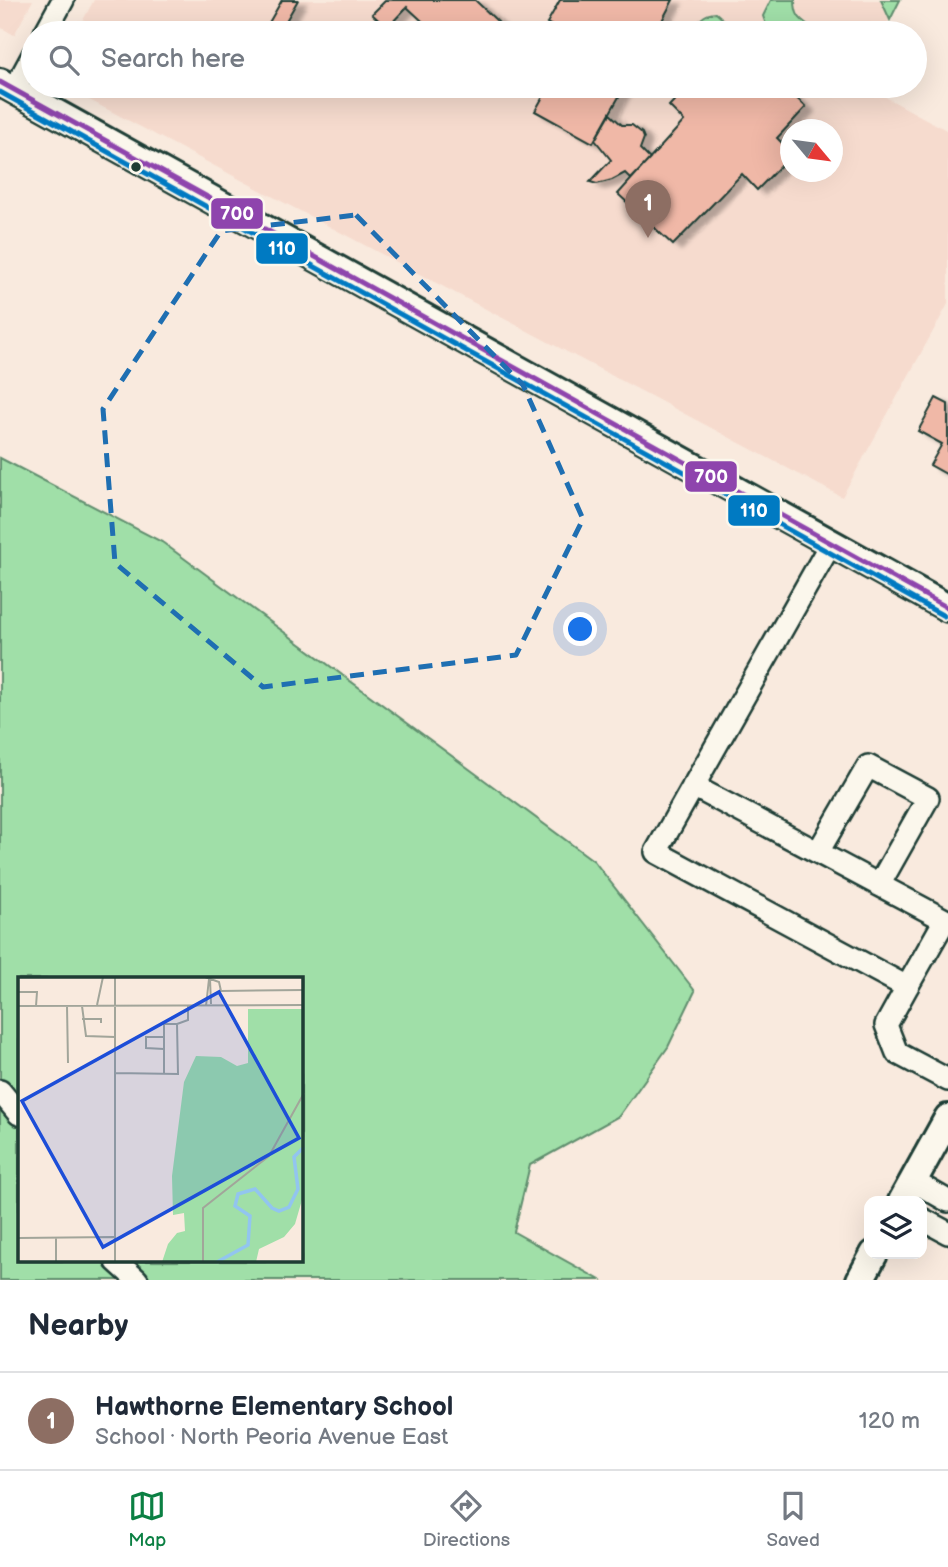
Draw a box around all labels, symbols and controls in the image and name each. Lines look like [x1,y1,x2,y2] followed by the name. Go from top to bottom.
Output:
[21,21,927,98] search box
[45,41,83,79] icon: search
[101,44,245,75] text: Search here
[780,119,843,182] north arrow
[129,160,143,174] unlabelled marker
[625,180,671,238] pin: 1
[210,197,264,230] line badge: 700
[220,203,254,226] text: 700
[255,232,309,265] line badge: 110
[268,238,296,261] text: 110
[684,460,738,493] line badge: 700
[694,466,728,489] text: 700
[727,494,781,527] line badge: 110
[740,500,768,523] text: 110
[563,612,597,646] your location
[18,977,303,1262] inset map
[864,1196,927,1259] map controls
[864,1196,927,1259] button: layers
[28,1308,128,1344] text: Nearby
[95,1392,453,1423] text: Hawthorne Elementary School
[46,1407,56,1435] text: 1
[859,1407,920,1435] text: 120 m
[95,1423,448,1451] text: School · North Peoria Avenue East
[128,1487,166,1552] tab: Map
[423,1487,510,1552] tab: Directions
[766,1487,820,1552] tab: Saved

